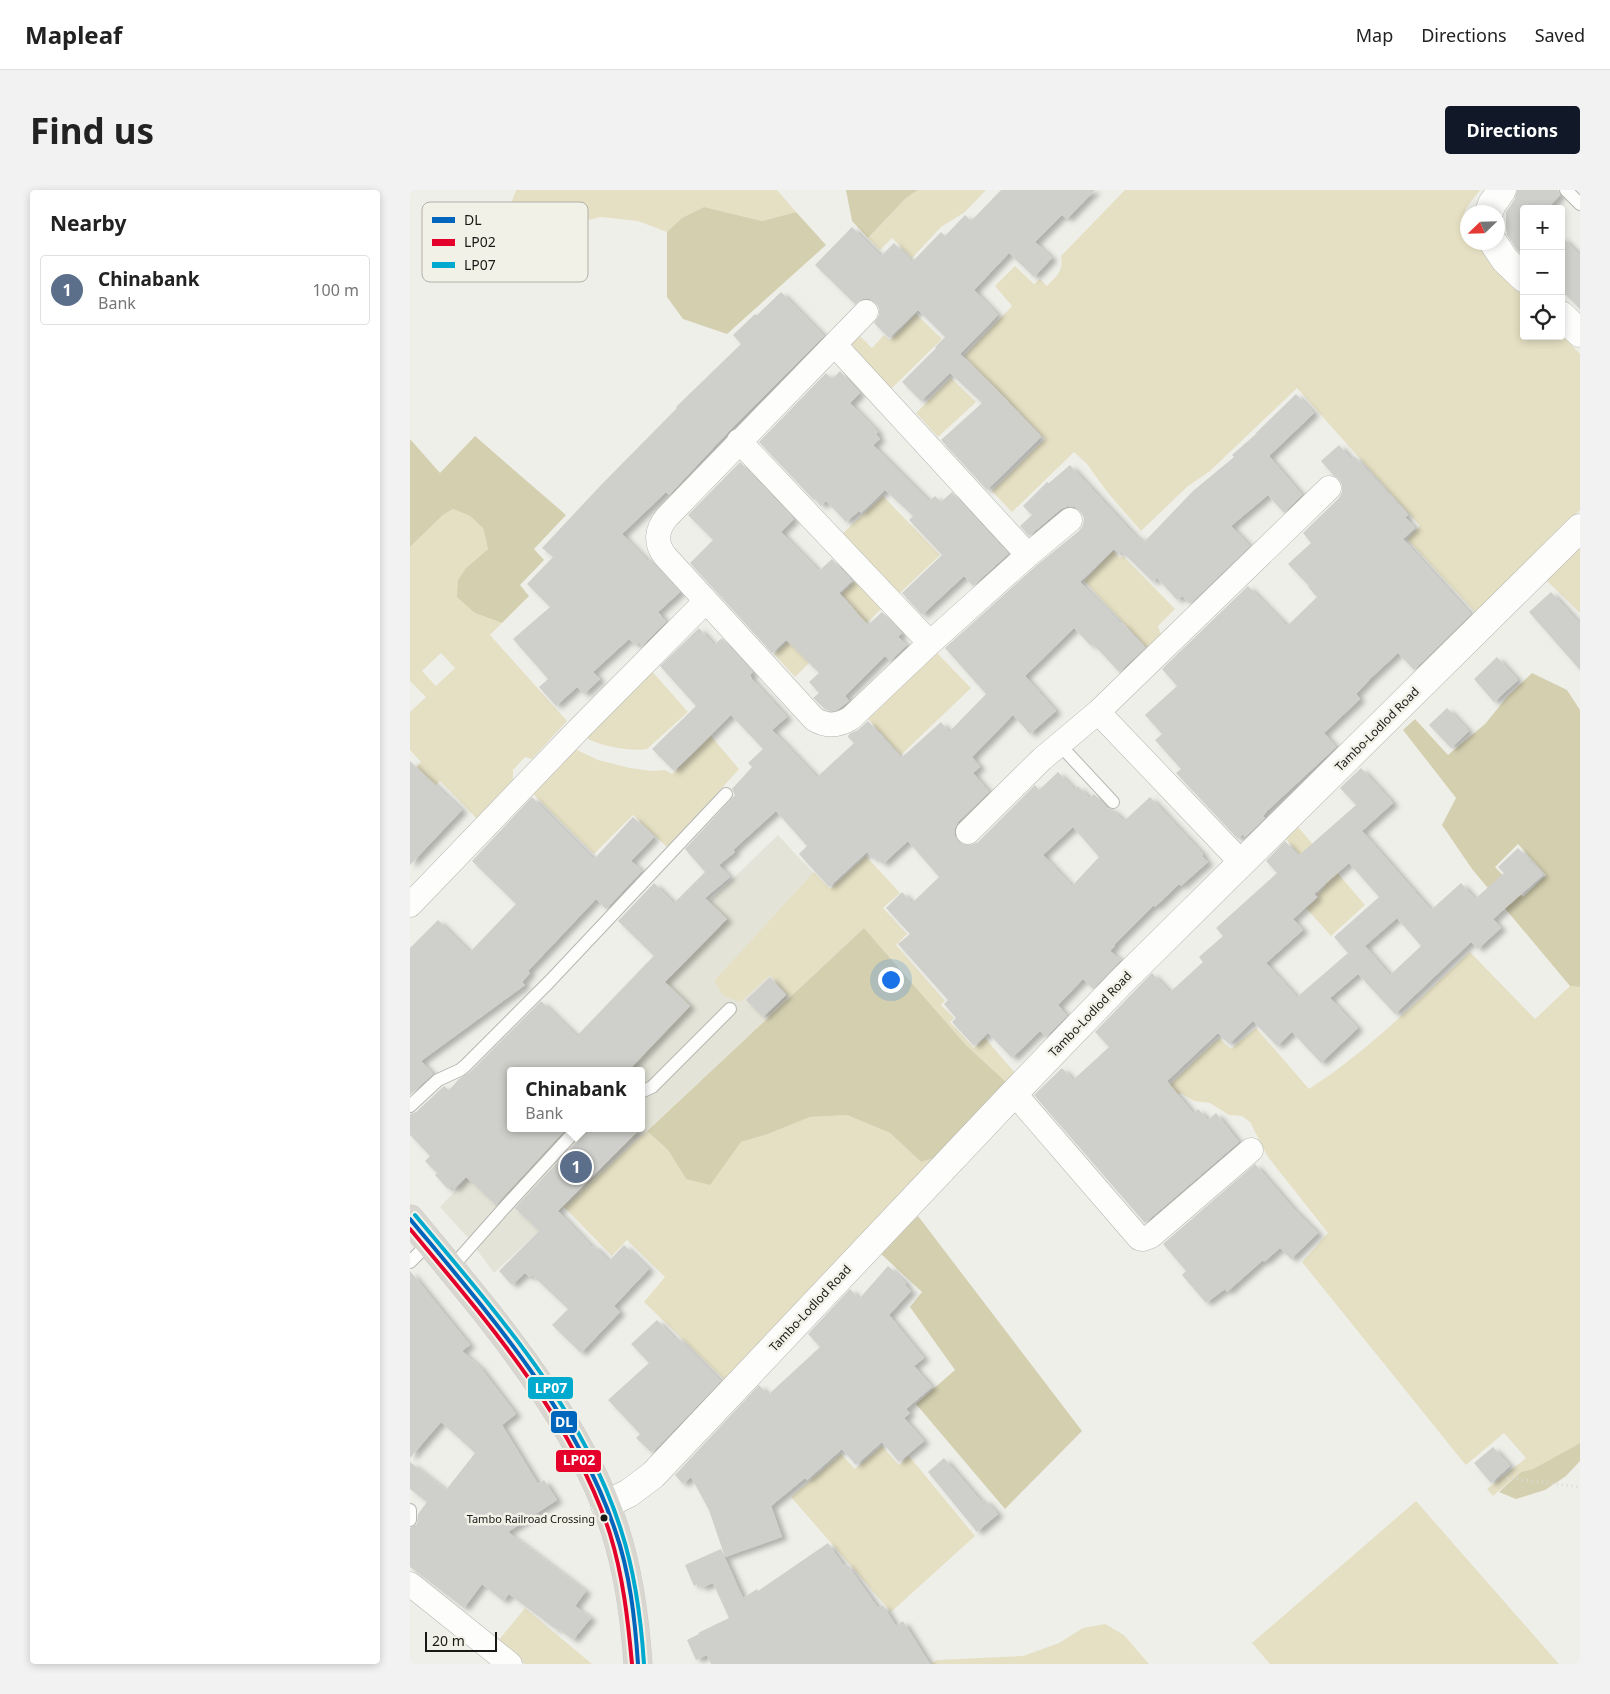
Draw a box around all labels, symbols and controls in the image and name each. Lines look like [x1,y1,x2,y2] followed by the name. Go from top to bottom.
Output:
[25,18,122,51] text: Mapleaf
[1356,23,1393,47] text: Map
[1421,23,1507,47] text: Directions
[1535,23,1585,47] text: Saved
[1445,106,1580,154] button: Directions
[30,107,154,154] text: Find us
[422,202,588,282] legend
[1460,205,1505,250] north arrow
[1520,205,1565,340] map controls
[1520,205,1565,250] button: +
[50,209,126,237] text: Nearby
[464,210,482,229] text: DL
[464,232,496,251] text: LP02
[1520,250,1565,295] button: −
[464,255,496,274] text: LP07
[98,266,199,292] text: Chinabank
[62,279,72,301] text: 1
[312,279,359,301] text: 100 m
[98,292,136,314] text: Bank
[1520,295,1565,340] button: locate
[1331,683,1423,775] street label: Tambo-Lodlod Road
[878,967,904,993] your location
[1045,968,1135,1060] street label: Tambo-Lodlod Road
[507,1067,645,1132] popup
[525,1076,627,1102] text: Chinabank
[525,1102,563,1124] text: Bank
[560,1148,592,1186] pin: 1
[765,1261,855,1355] street label: Tambo-Lodlod Road
[527,1376,574,1400] line badge: LP07
[535,1378,567,1397] text: LP07
[550,1410,578,1434] line badge: DL
[555,1412,573,1431] text: DL
[555,1449,602,1473] line badge: LP02
[563,1450,595,1469] text: LP02
[467,1511,595,1526] place label: Tambo Railroad Crossing
[599,1513,609,1523] marker: Tambo Railroad Crossing
[425,1629,498,1652] scale bar
[432,1631,465,1650] text: 20 m

